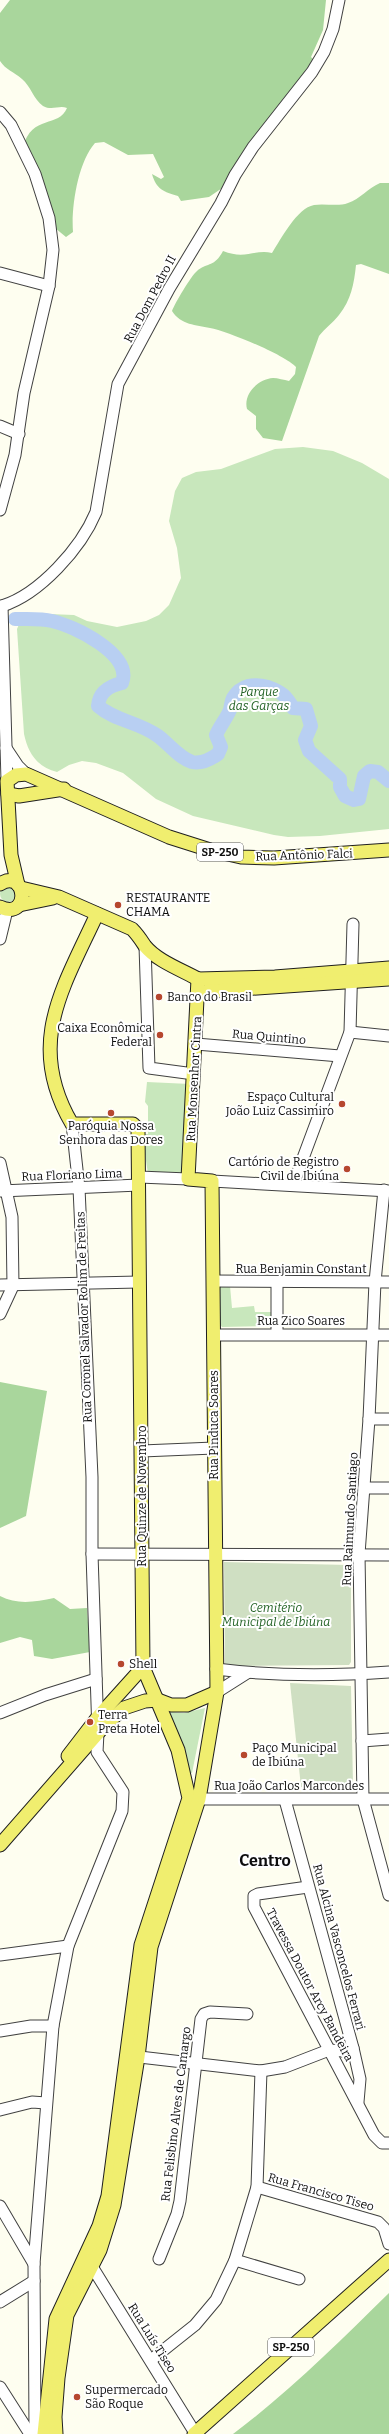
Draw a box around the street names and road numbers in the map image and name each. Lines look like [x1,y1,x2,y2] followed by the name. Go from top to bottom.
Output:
[121,253,179,345] street label: Rua Dom Pedro II
[197,843,243,861] road number: SP-250
[255,846,353,864] street label: Rua Antônio Falci
[184,1016,204,1142] street label: Rua Monsenhor Cintra
[231,1027,307,1047] street label: Rua Quintino
[21,1166,123,1184] street label: Rua Floriano Lima
[73,1211,95,1423] street label: Rua Coronel Salvador Rolim de Freitas
[235,1262,367,1276] street label: Rua Benjamin Constant
[257,1314,345,1328] street label: Rua Zico Soares
[207,1370,221,1480] street label: Rua Pinduca Soares
[135,1425,149,1567] street label: Rua Quinze de Novembro
[340,1452,360,1586] street label: Rua Raimundo Santiago
[214,1779,364,1793] street label: Rua João Carlos Marcondes
[310,1863,368,2032] street label: Rua Alcina Vasconcelos Ferrari
[264,1906,357,2064] street label: Travessa Doutor Arcy Bandeira
[158,2026,194,2202] street label: Rua Felisbino Alves de Camargo
[266,2170,376,2214] street label: Rua Francisco Tiseo
[125,2301,179,2375] street label: Rua Luís Tiseo
[268,2338,314,2356] road number: SP-250

